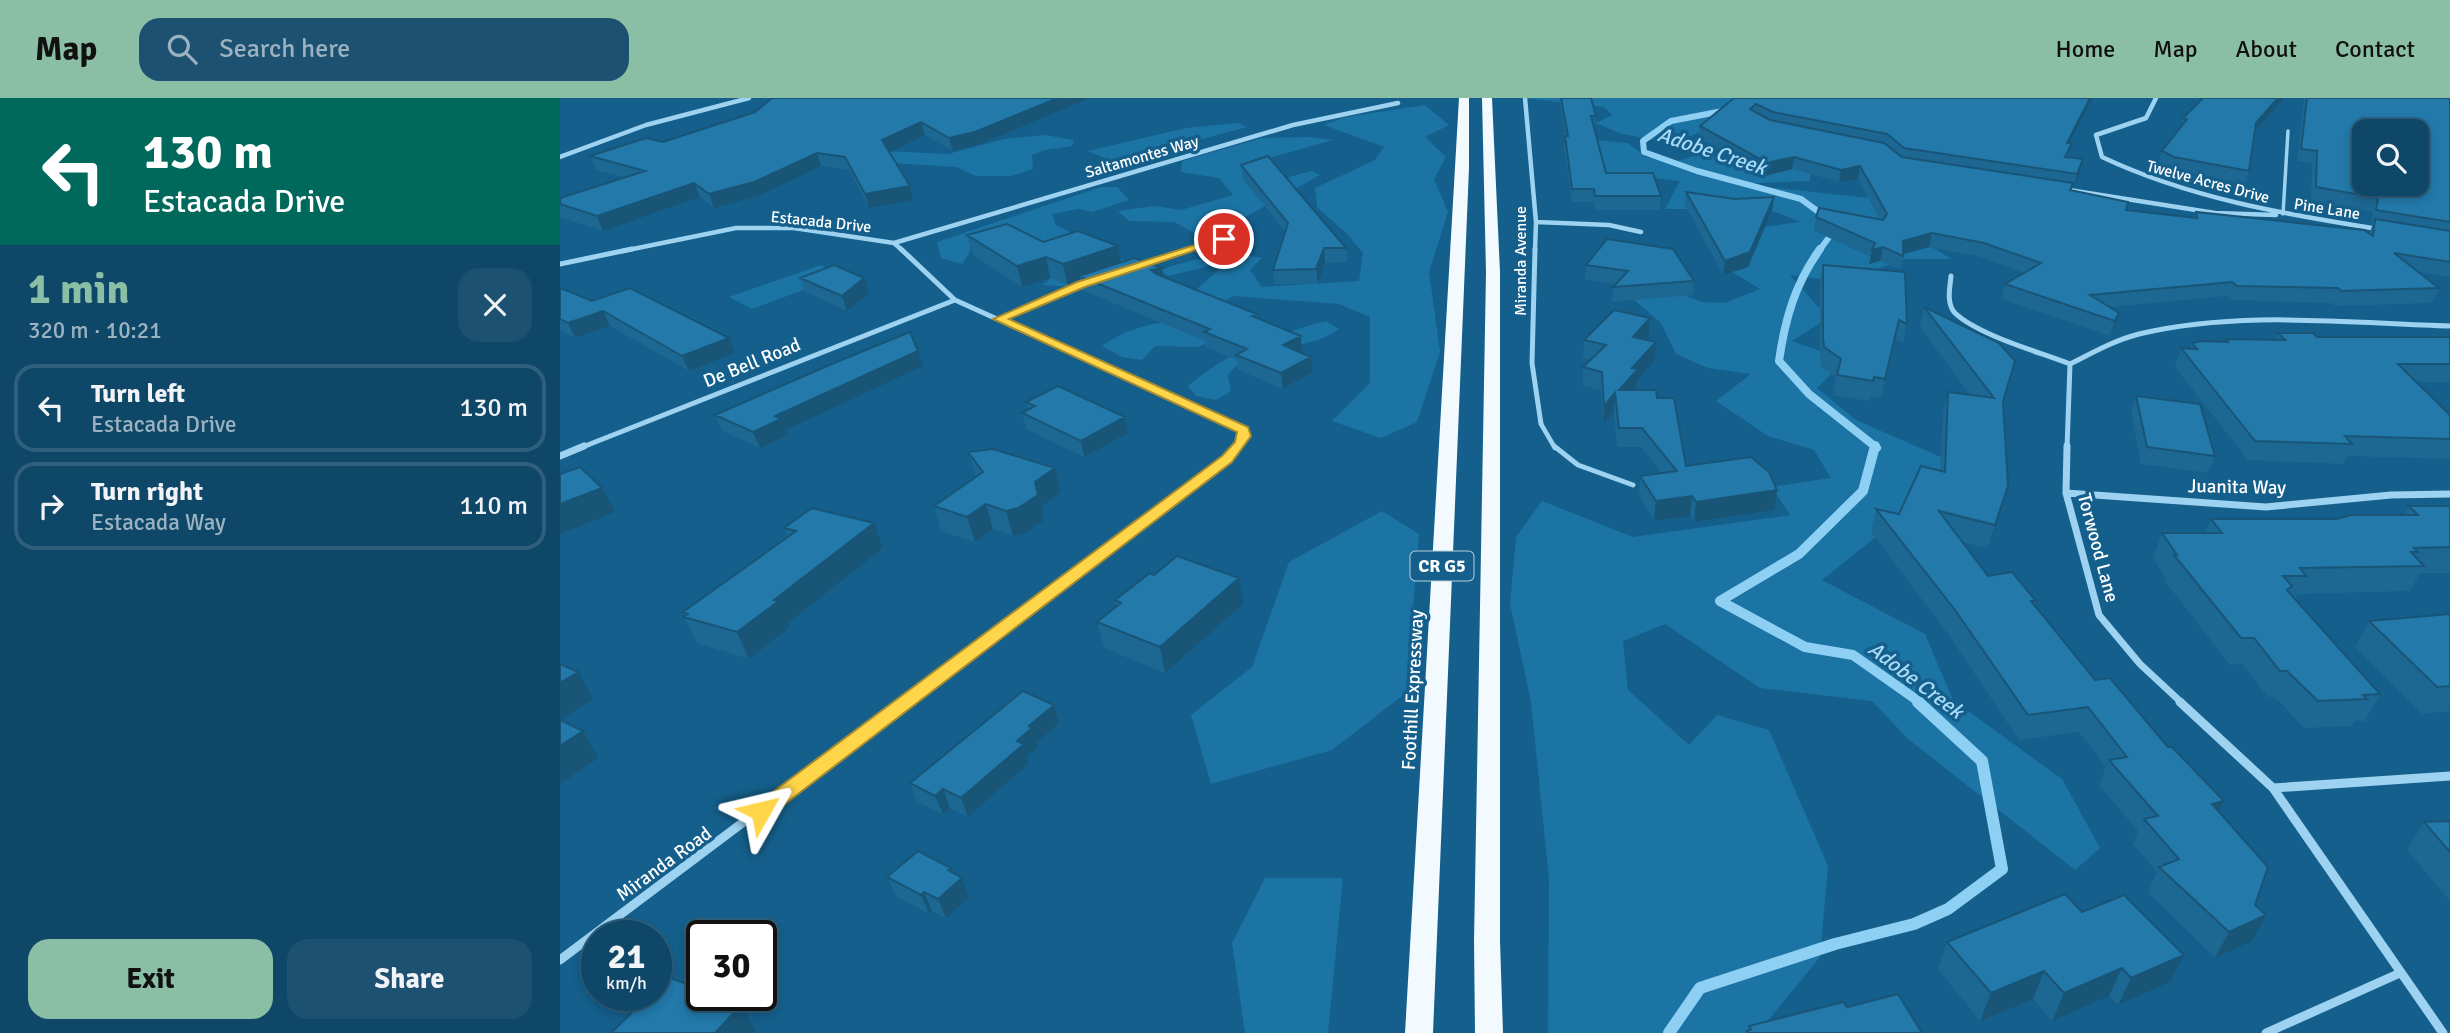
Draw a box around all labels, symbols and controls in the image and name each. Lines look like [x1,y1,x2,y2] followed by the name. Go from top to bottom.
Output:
[139,18,629,81] search box
[35,29,97,70] text: Map
[163,30,201,68] icon: search
[219,33,350,65] text: Search here
[2055,34,2115,64] text: Home
[2153,34,2198,64] text: Map
[2236,34,2297,64] text: About
[2335,34,2415,64] text: Contact
[2352,119,2429,196] map controls
[2352,119,2429,196] button: search
[1654,121,1772,182] water label: Adobe Creek
[143,122,273,182] text: 130 m
[28,126,119,217] icon: left
[1083,131,1202,183] street label: Saltamontes Way
[2144,156,2272,208] street label: Twelve Acres Drive
[143,182,345,221] text: Estacada Drive
[2292,194,2362,224] street label: Pine Lane
[1511,206,1531,316] street label: Miranda Avenue
[770,207,872,237] street label: Estacada Drive
[1194,209,1254,269] pin
[1205,220,1243,258] icon: arrive
[28,264,129,315] text: 1 min
[458,268,532,342] button: close
[28,316,162,345] text: 320 m · 10:21
[700,333,804,393] street label: De Bell Road
[91,378,185,410] text: Turn left
[32,389,70,427] icon: left
[459,392,528,424] text: 130 m
[91,410,236,439] text: Estacada Drive
[2188,474,2286,500] street label: Juanita Way
[91,476,203,508] text: Turn right
[32,487,70,525] icon: right
[459,490,528,522] text: 110 m
[2072,491,2124,605] street label: Torwood Lane
[91,508,226,537] text: Estacada Way
[1410,552,1474,580] road number: CR G5
[1397,609,1429,771] street label: Foothill Expressway
[1863,636,1971,726] water label: Adobe Creek
[724,774,798,848] position arrow
[612,821,716,907] street label: Miranda Road
[686,920,777,1011] speed limit sign: 30
[608,935,645,978] text: 21
[28,939,273,1019] button: Exit
[287,939,532,1019] button: Share
[606,972,647,994] text: km/h

